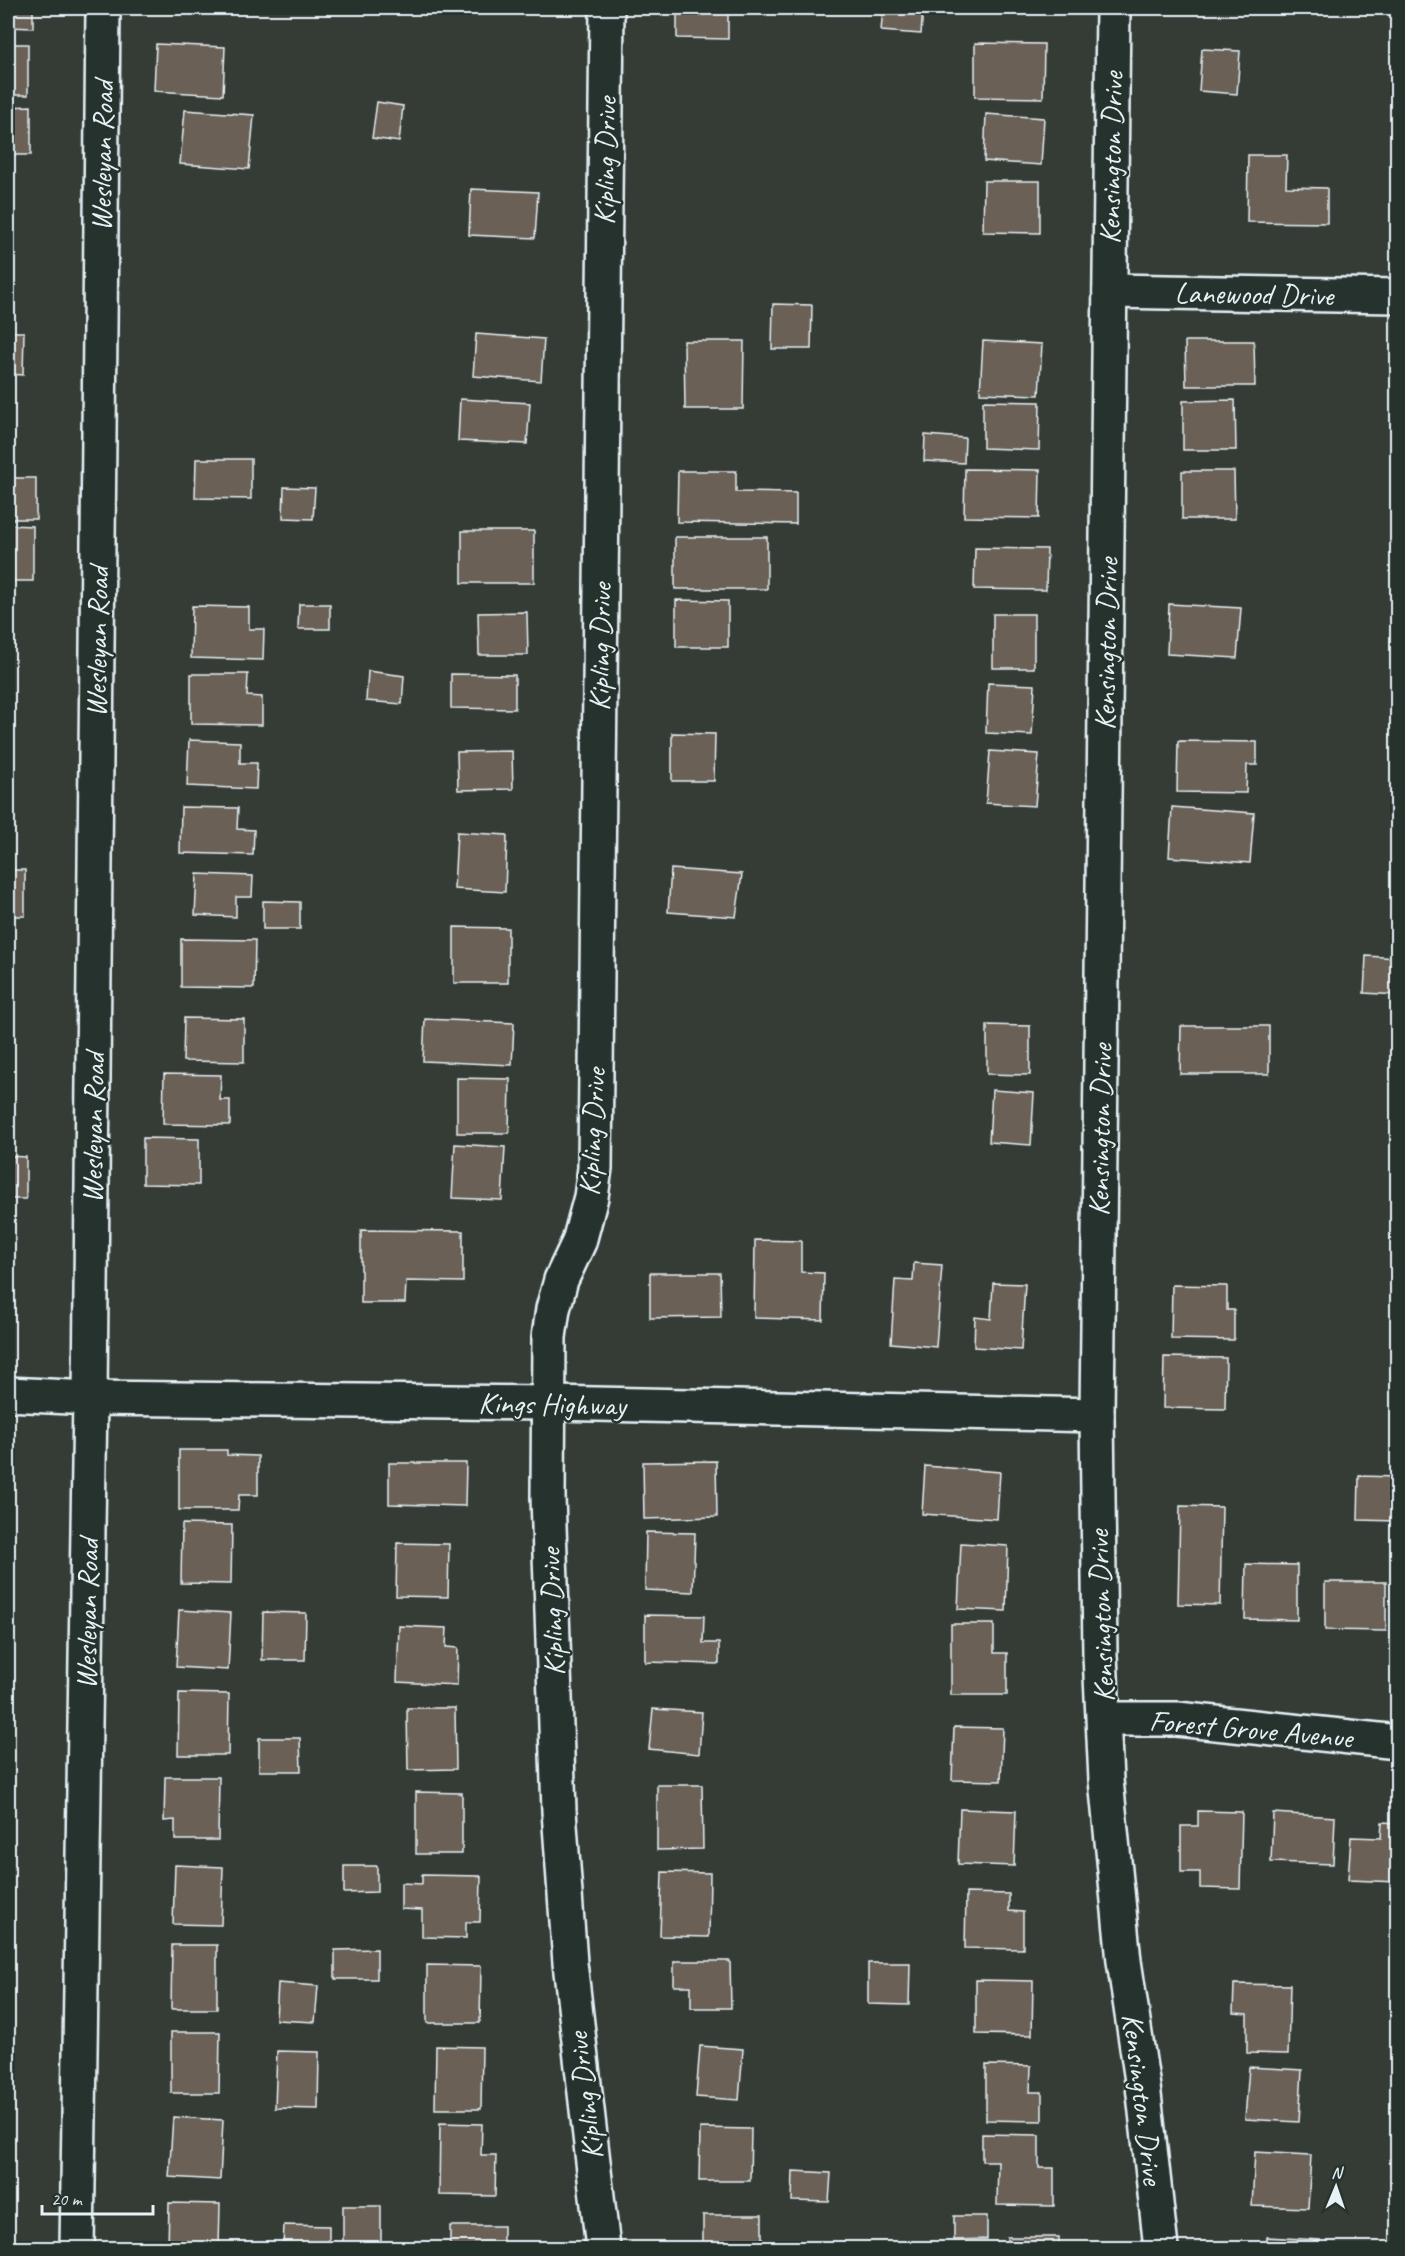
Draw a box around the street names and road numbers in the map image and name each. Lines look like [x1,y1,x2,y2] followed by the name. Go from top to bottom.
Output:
[1091,69,1132,244] street label: Kensington Drive
[82,76,122,231] street label: Wesleyan Road
[585,95,625,225] street label: Kipling Drive
[1174,274,1336,314] street label: Lanewood Drive
[1086,555,1127,730] street label: Kensington Drive
[77,562,117,717] street label: Wesleyan Road
[580,581,620,711] street label: Kipling Drive
[1080,1041,1121,1216] street label: Kensington Drive
[73,1048,113,1203] street label: Wesleyan Road
[570,1065,614,1197] street label: Kipling Drive
[478,1384,629,1424] street label: Kings Highway
[1079,1527,1123,1703] street label: Kensington Drive
[67,1534,107,1689] street label: Wesleyan Road
[531,1545,573,1676] street label: Kipling Drive
[1148,1701,1356,1757] street label: Forest Grove Avenue
[1114,2011,1173,2189] street label: Kensington Drive
[558,2028,612,2162] street label: Kipling Drive

